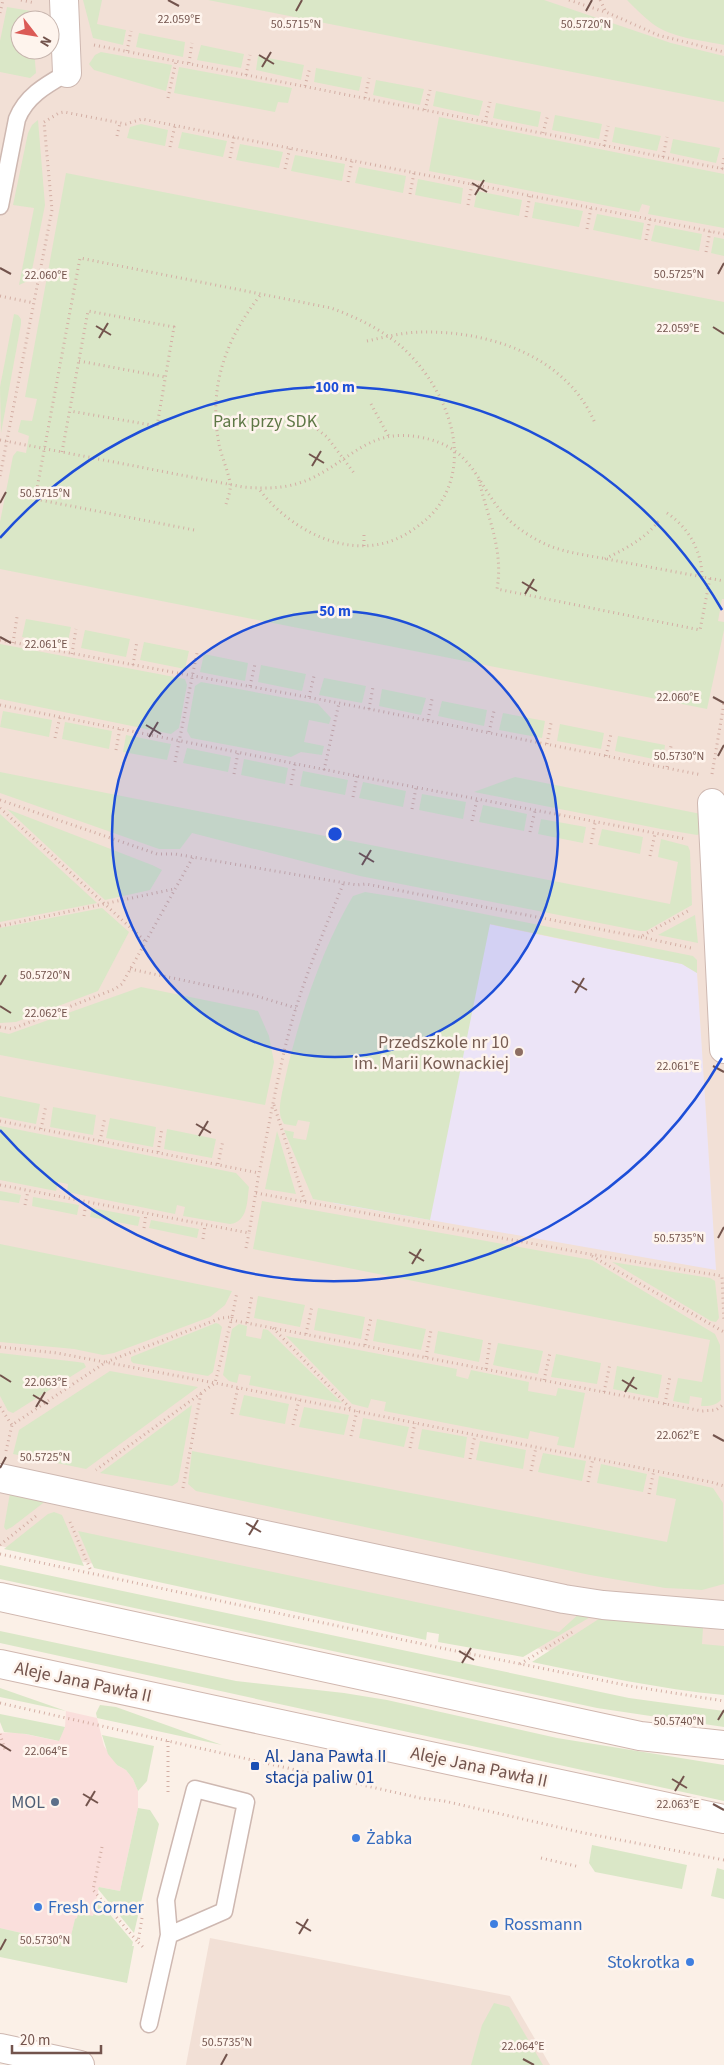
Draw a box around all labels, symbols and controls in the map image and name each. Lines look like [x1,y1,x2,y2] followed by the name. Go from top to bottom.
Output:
[10,10,60,60] north arrow
[157,11,201,28] text: 22.059°E
[271,16,321,33] text: 50.5715°N
[561,16,611,33] text: 50.5720°N
[34,32,56,50] text: N
[654,266,704,283] text: 50.5725°N
[24,267,68,284] text: 22.060°E
[656,320,700,337] text: 22.059°E
[315,377,355,398] text: 100 m
[213,409,318,434] park label: Park przy SDK
[20,485,70,502] text: 50.5715°N
[319,601,351,622] text: 50 m
[24,636,68,653] text: 22.061°E
[656,689,700,706] text: 22.060°E
[654,748,704,765] text: 50.5730°N
[326,825,344,843] centre of rings
[20,967,70,984] text: 50.5720°N
[24,1005,68,1022] text: 22.062°E
[354,1030,509,1076] place label: Przedszkole nr 10 im. Marii Kownackiej
[513,1046,525,1058] marker: Przedszkole nr 10 im. Marii Kownackiej
[656,1058,700,1075] text: 22.061°E
[654,1230,704,1247] text: 50.5735°N
[24,1374,68,1391] text: 22.063°E
[656,1427,700,1444] text: 22.062°E
[20,1449,70,1466] text: 50.5725°N
[12,1655,154,1709] street label: Aleje Jana Pawła II
[654,1713,704,1730] text: 50.5740°N
[408,1740,550,1794] street label: Aleje Jana Pawła II
[24,1743,68,1760] text: 22.064°E
[265,1744,387,1790] place label: Al. Jana Pawła II stacja paliw 01
[249,1760,261,1772] marker: Al. Jana Pawła II stacja paliw 01
[11,1790,45,1815] place label: MOL
[49,1796,61,1808] marker: MOL
[656,1796,700,1813] text: 22.063°E
[366,1826,412,1851] place label: Żabka
[350,1832,362,1844] marker: Żabka
[48,1895,145,1920] place label: Fresh Corner
[32,1901,44,1913] marker: Fresh Corner
[504,1912,583,1937] place label: Rossmann
[488,1918,500,1930] marker: Rossmann
[20,1932,70,1949] text: 50.5730°N
[607,1950,680,1975] place label: Stokrotka
[684,1956,696,1968] marker: Stokrotka
[12,2022,101,2054] scale bar
[20,2030,50,2051] text: 20 m
[202,2034,252,2051] text: 50.5735°N
[501,2038,545,2055] text: 22.064°E

